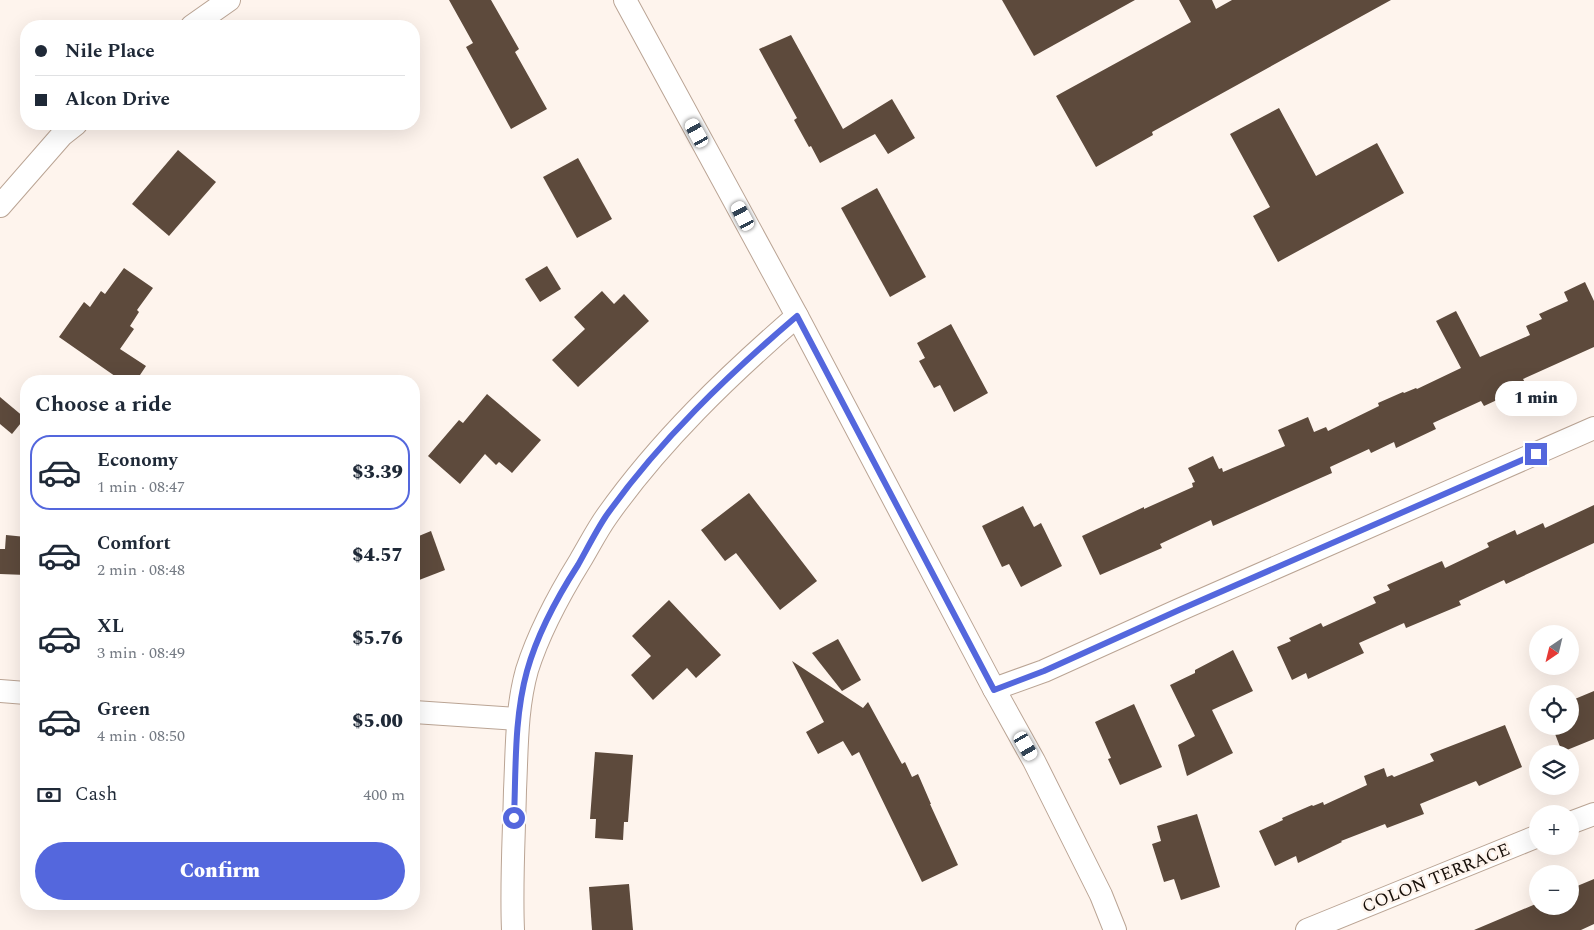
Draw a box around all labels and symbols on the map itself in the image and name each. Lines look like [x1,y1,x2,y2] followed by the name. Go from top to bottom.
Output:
[683,116,710,150] car
[729,199,756,233] car
[1495,382,1577,416] callout: 1 min
[1525,443,1547,465] route end
[1529,625,1579,675] north arrow
[1012,729,1039,763] car
[503,807,525,829] route start
[1358,836,1514,920] street label: COLON TERRACE

